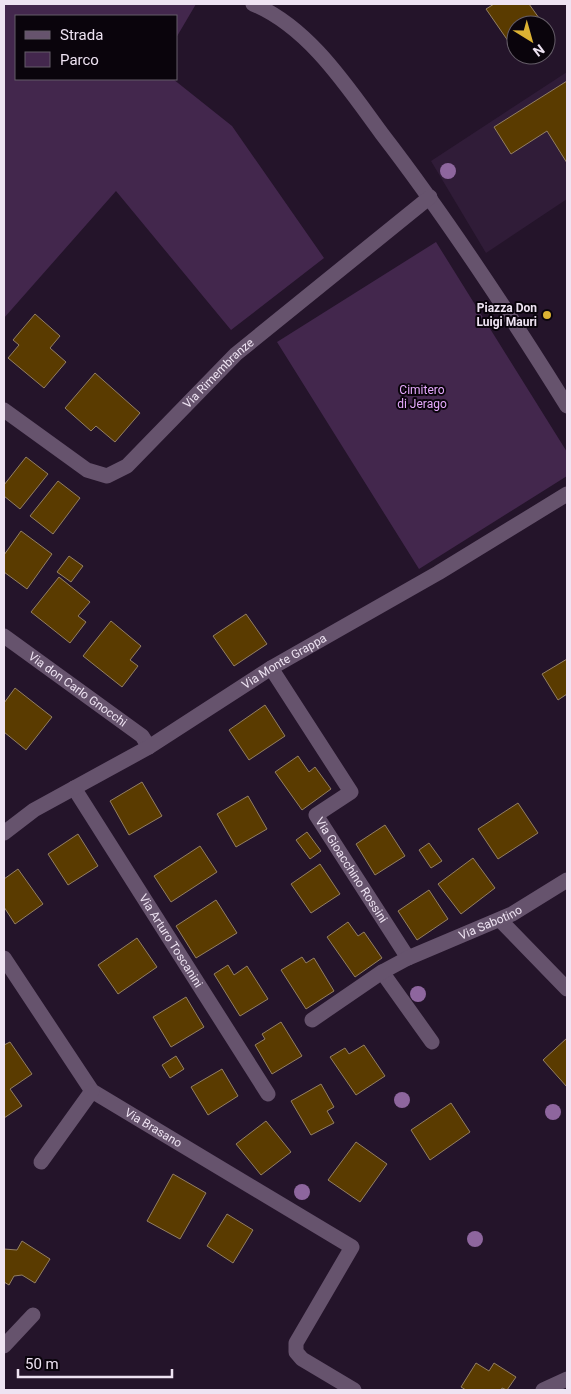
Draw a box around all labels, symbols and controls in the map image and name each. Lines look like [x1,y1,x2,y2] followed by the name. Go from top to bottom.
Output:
[15,15,178,80] legend
[506,15,556,65] north arrow
[60,26,103,44] text: Strada
[530,41,548,60] text: N
[60,51,99,69] text: Parco
[477,301,537,329] place label: Piazza Don Luigi Mauri
[541,309,553,321] marker: Piazza Don Luigi Mauri
[180,335,257,411] street label: Via Rimembranze
[397,383,447,411] park label: Cimitero di Jerago
[239,631,329,692] street label: Via Monte Grappa
[26,649,130,730] street label: Via don Carlo Gnocchi
[313,815,390,925] street label: Via Gioacchino Rossini
[136,892,206,990] street label: Via Arturo Toscanini
[457,902,525,943] street label: Via Sabotino
[122,1105,185,1150] street label: Via Brasano
[18,1346,171,1378] scale bar
[25,1355,59,1373] text: 50 m

